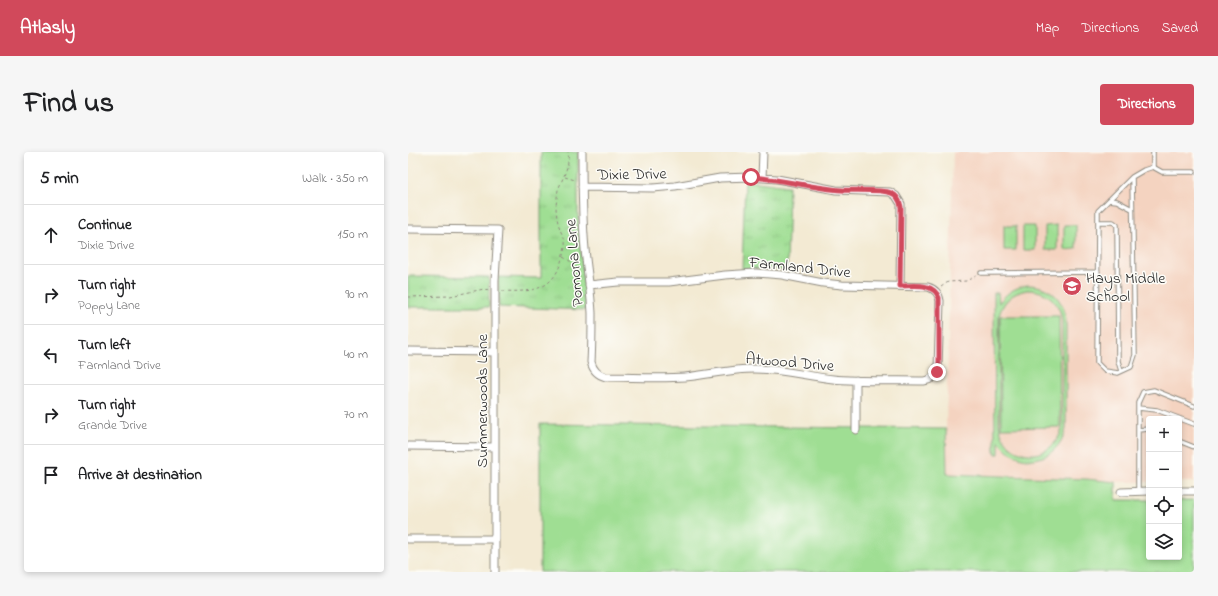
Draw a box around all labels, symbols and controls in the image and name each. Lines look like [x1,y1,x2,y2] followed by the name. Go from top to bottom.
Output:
[20,15,75,42] text: Atlasly
[1036,18,1059,39] text: Map
[1081,18,1139,39] text: Directions
[1161,18,1198,39] text: Saved
[24,84,114,125] text: Find us
[1100,84,1194,125] button: Directions
[596,162,668,188] street label: Dixie Drive
[40,166,79,191] text: 5 min
[742,168,760,186] route start
[302,169,368,188] text: Walk · 350 m
[78,214,132,236] text: Continue
[559,217,591,307] street label: Pomona Lane
[40,224,62,246] icon: ahead
[337,225,368,244] text: 150 m
[78,236,134,255] text: Dixie Drive
[747,251,853,285] street label: Farmland Drive
[1086,267,1166,309] place label: Hays Middle School
[78,274,136,296] text: Turn right
[1061,275,1083,297] school or university icon: Hays Middle School
[40,284,62,306] icon: right
[345,285,368,304] text: 90 m
[78,296,140,315] text: Poppy Lane
[471,333,495,468] street label: Summerwoods Lane
[78,334,131,356] text: Turn left
[40,344,62,366] icon: left
[344,345,368,364] text: 40 m
[745,347,836,379] street label: Atwood Drive
[78,356,161,375] text: Farmland Drive
[928,363,946,381] route end
[78,394,136,416] text: Turn right
[40,404,62,426] icon: right
[344,405,368,424] text: 70 m
[78,416,147,435] text: Grande Drive
[1146,416,1182,560] map controls
[1146,416,1182,452] button: +
[1146,452,1182,488] button: −
[40,464,62,486] icon: arrive
[78,464,202,486] text: Arrive at destination
[1146,488,1182,524] button: locate
[1146,524,1182,560] button: layers

